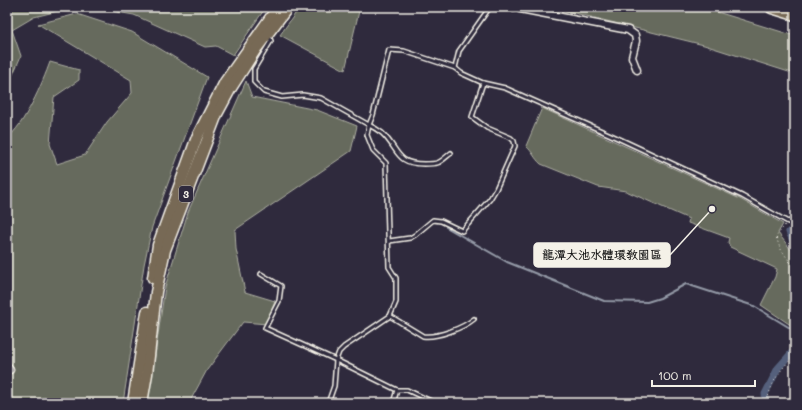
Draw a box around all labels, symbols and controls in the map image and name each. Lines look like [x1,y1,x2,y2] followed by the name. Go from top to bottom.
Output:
[179,186,193,202] road number: 3
[534,243,670,267] callout: 龍潭大池水體環教園區
[542,246,662,262] text: 龍潭大池水體環教園區
[652,362,755,388] scale bar
[658,367,692,383] text: 100 m

